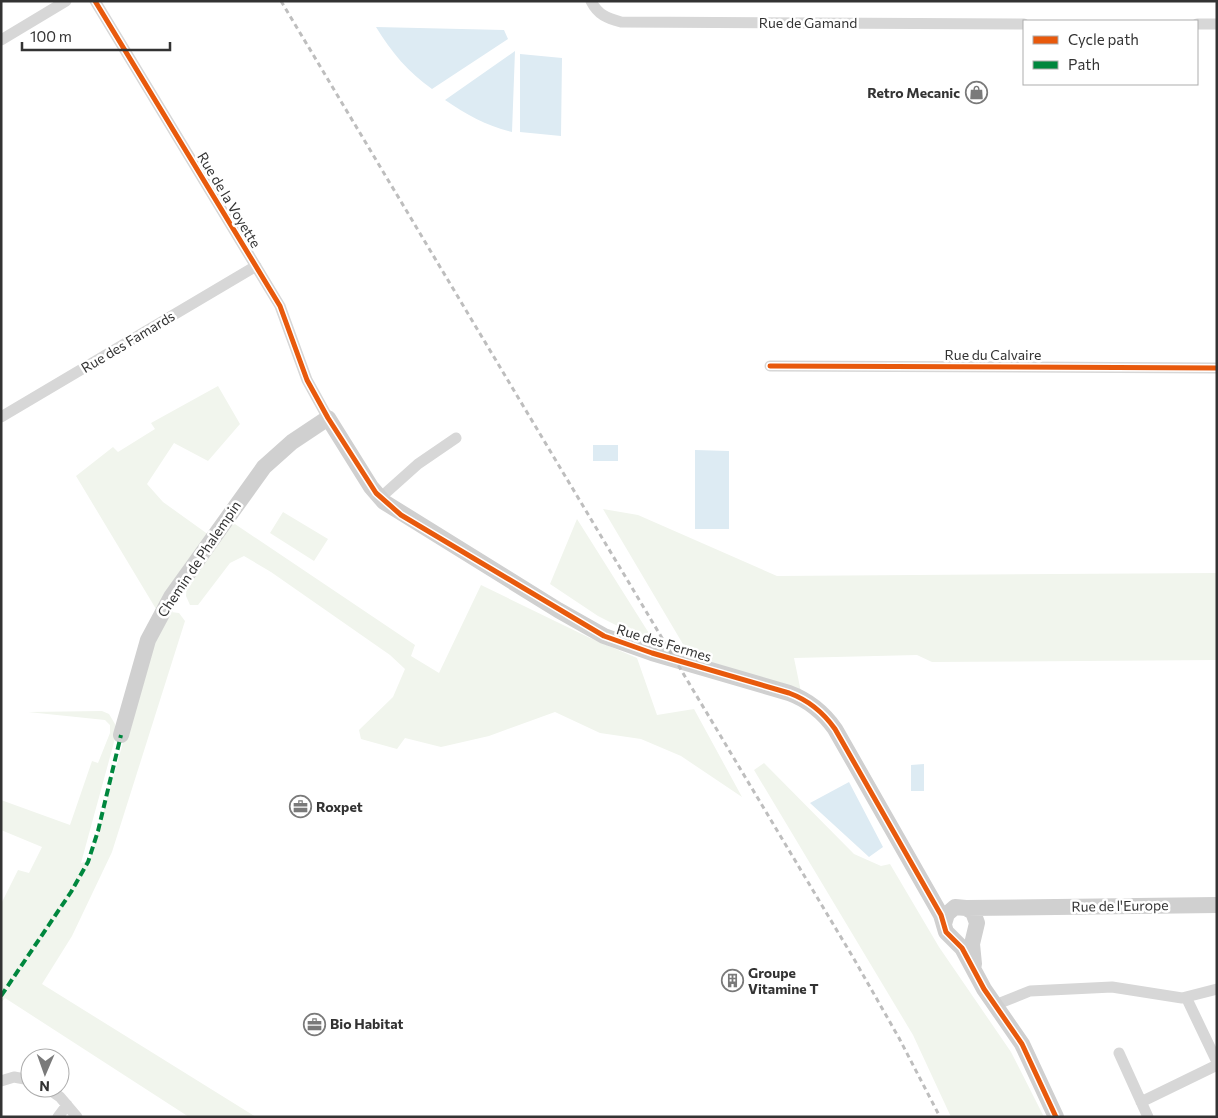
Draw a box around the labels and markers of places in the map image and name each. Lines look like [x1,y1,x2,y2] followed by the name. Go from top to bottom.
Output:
[964,81,988,105] shop icon: Retro Mecanic
[867,84,960,101] place label: Retro Mecanic
[288,795,312,819] office icon: Roxpet
[316,798,363,815] place label: Roxpet
[748,964,818,997] place label: Groupe Vitamine T
[720,969,744,993] building icon: Groupe Vitamine T
[302,1012,326,1036] office icon: Bio Habitat
[330,1015,404,1032] place label: Bio Habitat

